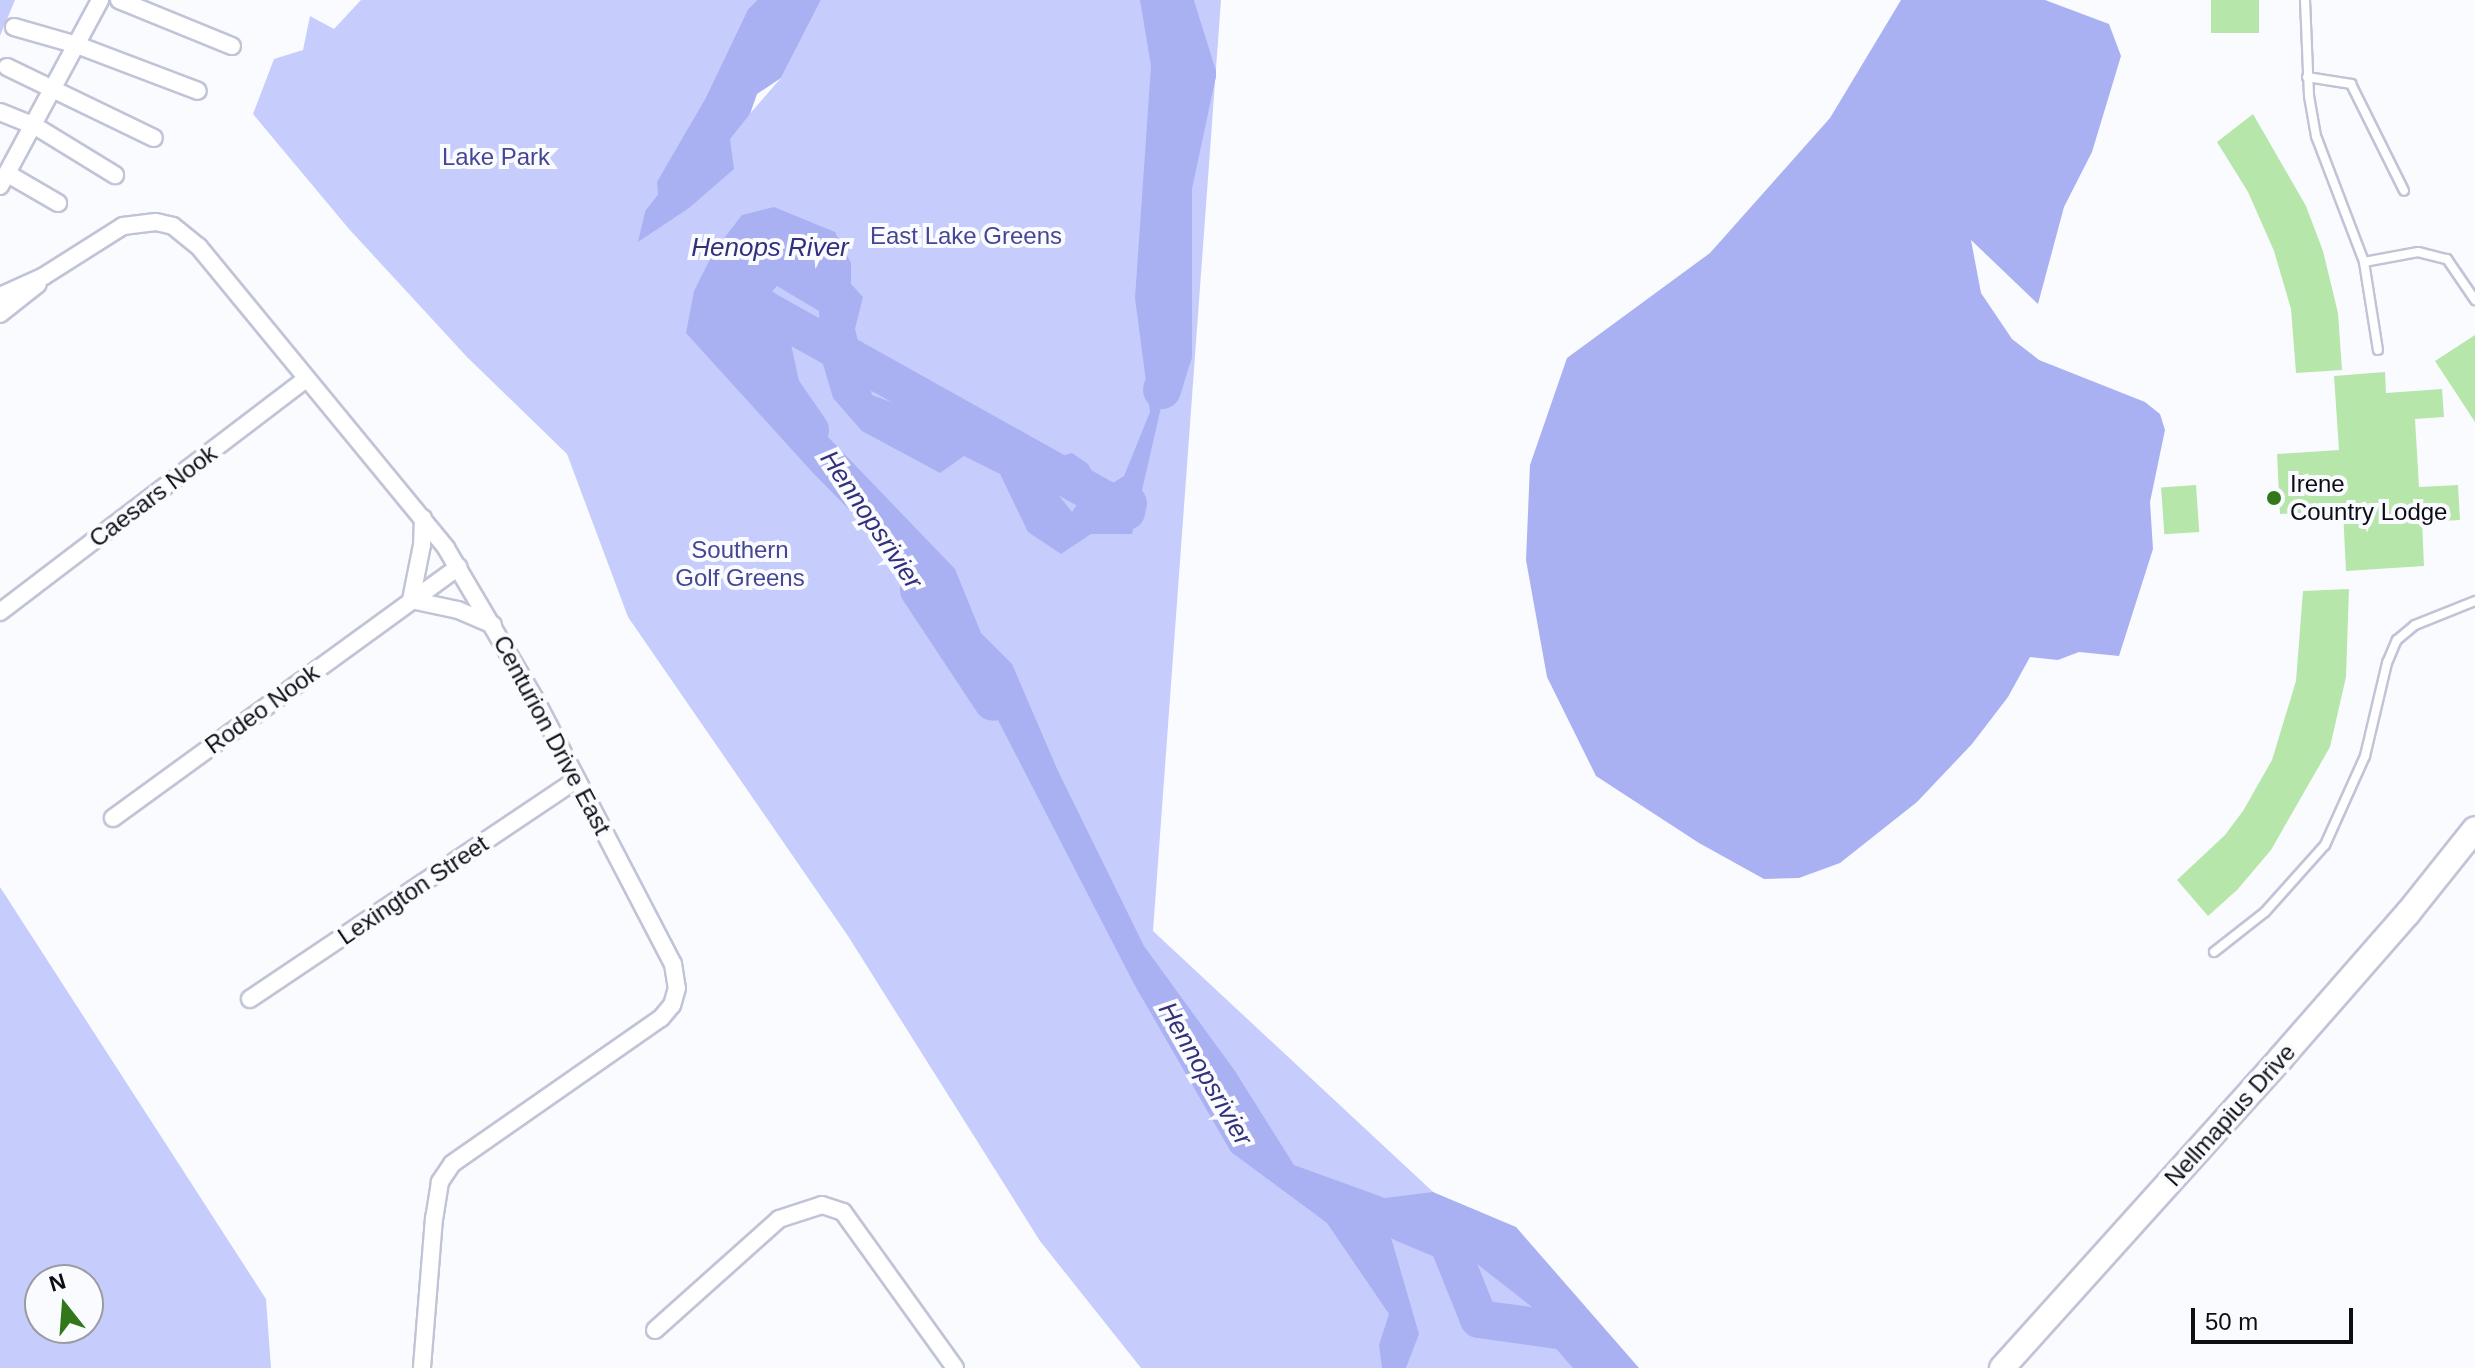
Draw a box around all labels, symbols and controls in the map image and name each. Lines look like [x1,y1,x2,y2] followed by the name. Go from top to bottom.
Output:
[442,143,550,171] park label: Lake Park
[870,222,1062,250] park label: East Lake Greens
[691,232,849,264] water label: Henops River
[84,439,222,553] street label: Caesars Nook
[813,445,929,595] water label: Hennopsrivier
[2290,470,2447,526] place label: Irene Country Lodge
[2265,489,2283,507] marker: Irene Country Lodge
[675,536,805,592] park label: Southern Golf Greens
[487,630,617,840] street label: Centurion Drive East
[200,658,324,760] street label: Rodeo Nook
[332,829,494,951] street label: Lexington Street
[1151,997,1259,1151] water label: Hennopsrivier
[2159,1038,2301,1192] street label: Nellmapius Drive
[24,1264,104,1344] north arrow
[46,1268,69,1297] text: N
[2195,1292,2357,1342] scale bar
[2205,1308,2258,1335] text: 50 m

